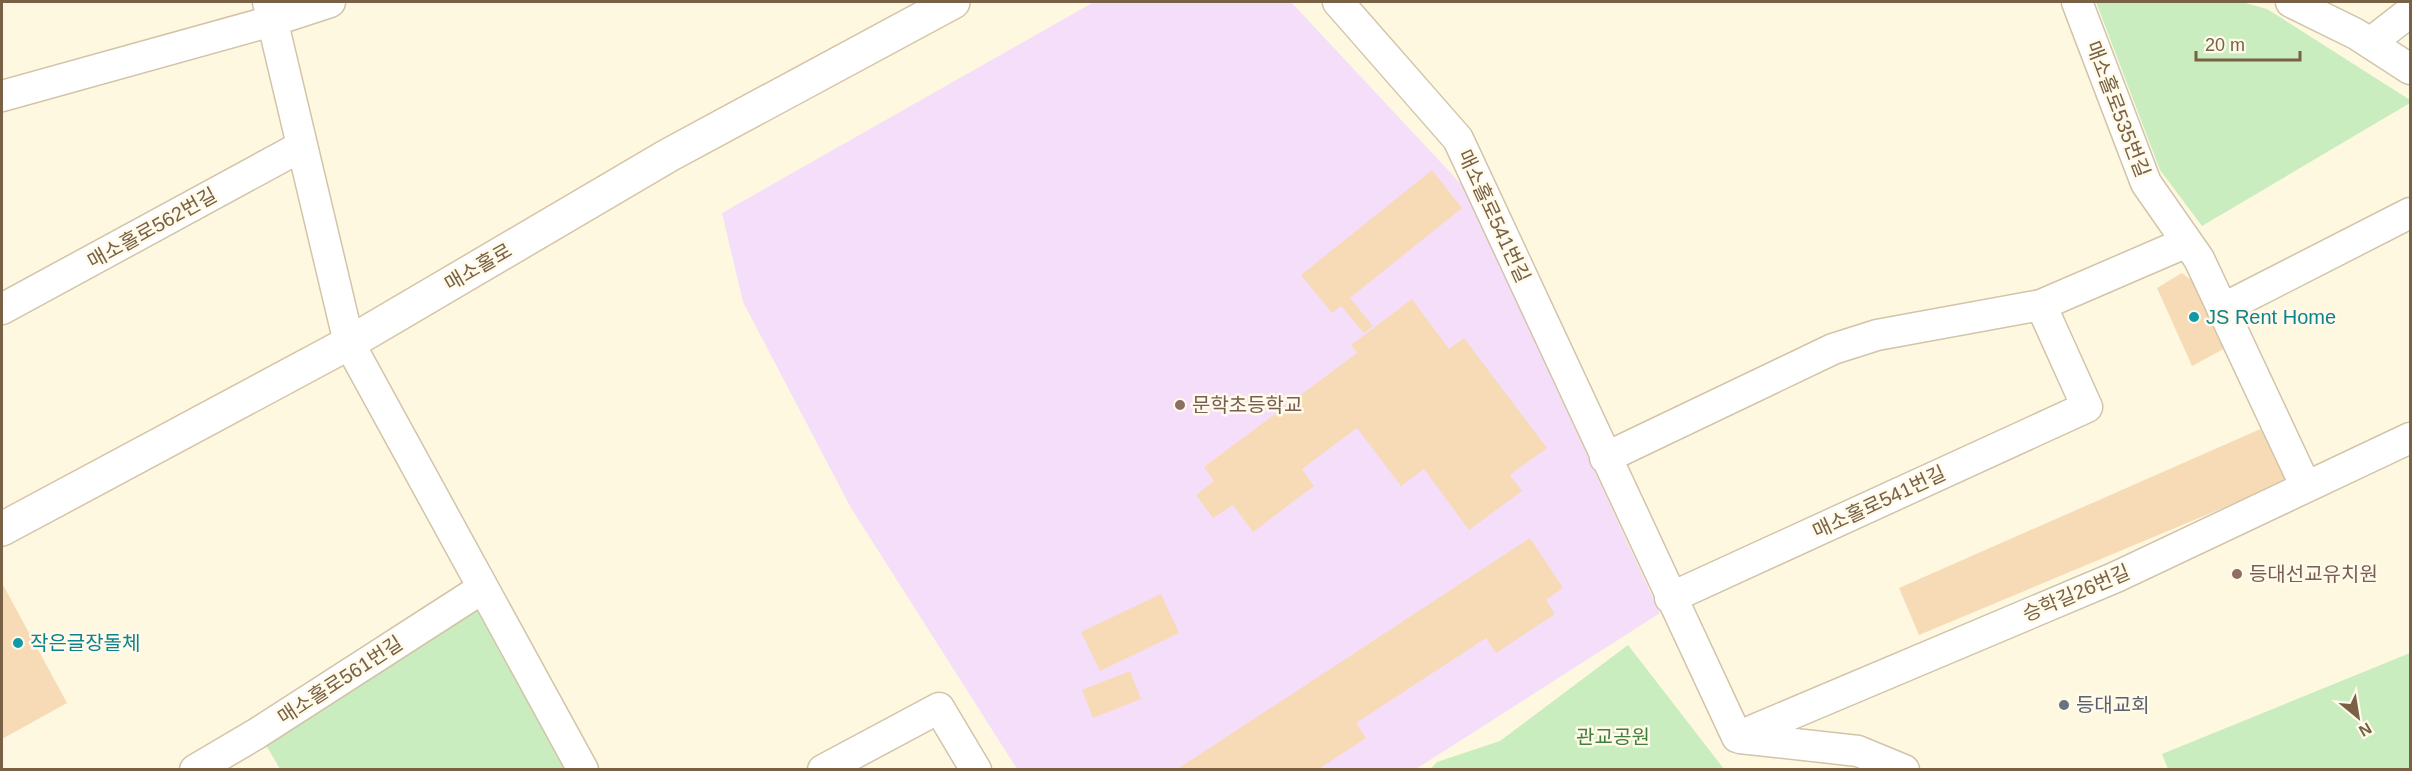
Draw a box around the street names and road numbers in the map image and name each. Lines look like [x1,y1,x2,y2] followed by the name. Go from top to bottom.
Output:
[2082,38,2154,180] street label: 매소홀로535번길
[1454,146,1534,286] street label: 매소홀로541번길
[84,184,220,272] street label: 매소홀로562번길
[441,239,515,295] street label: 매소홀로
[1809,462,1949,542] street label: 매소홀로541번길
[2019,561,2133,625] street label: 승학길26번길
[274,632,406,728] street label: 매소홀로561번길

